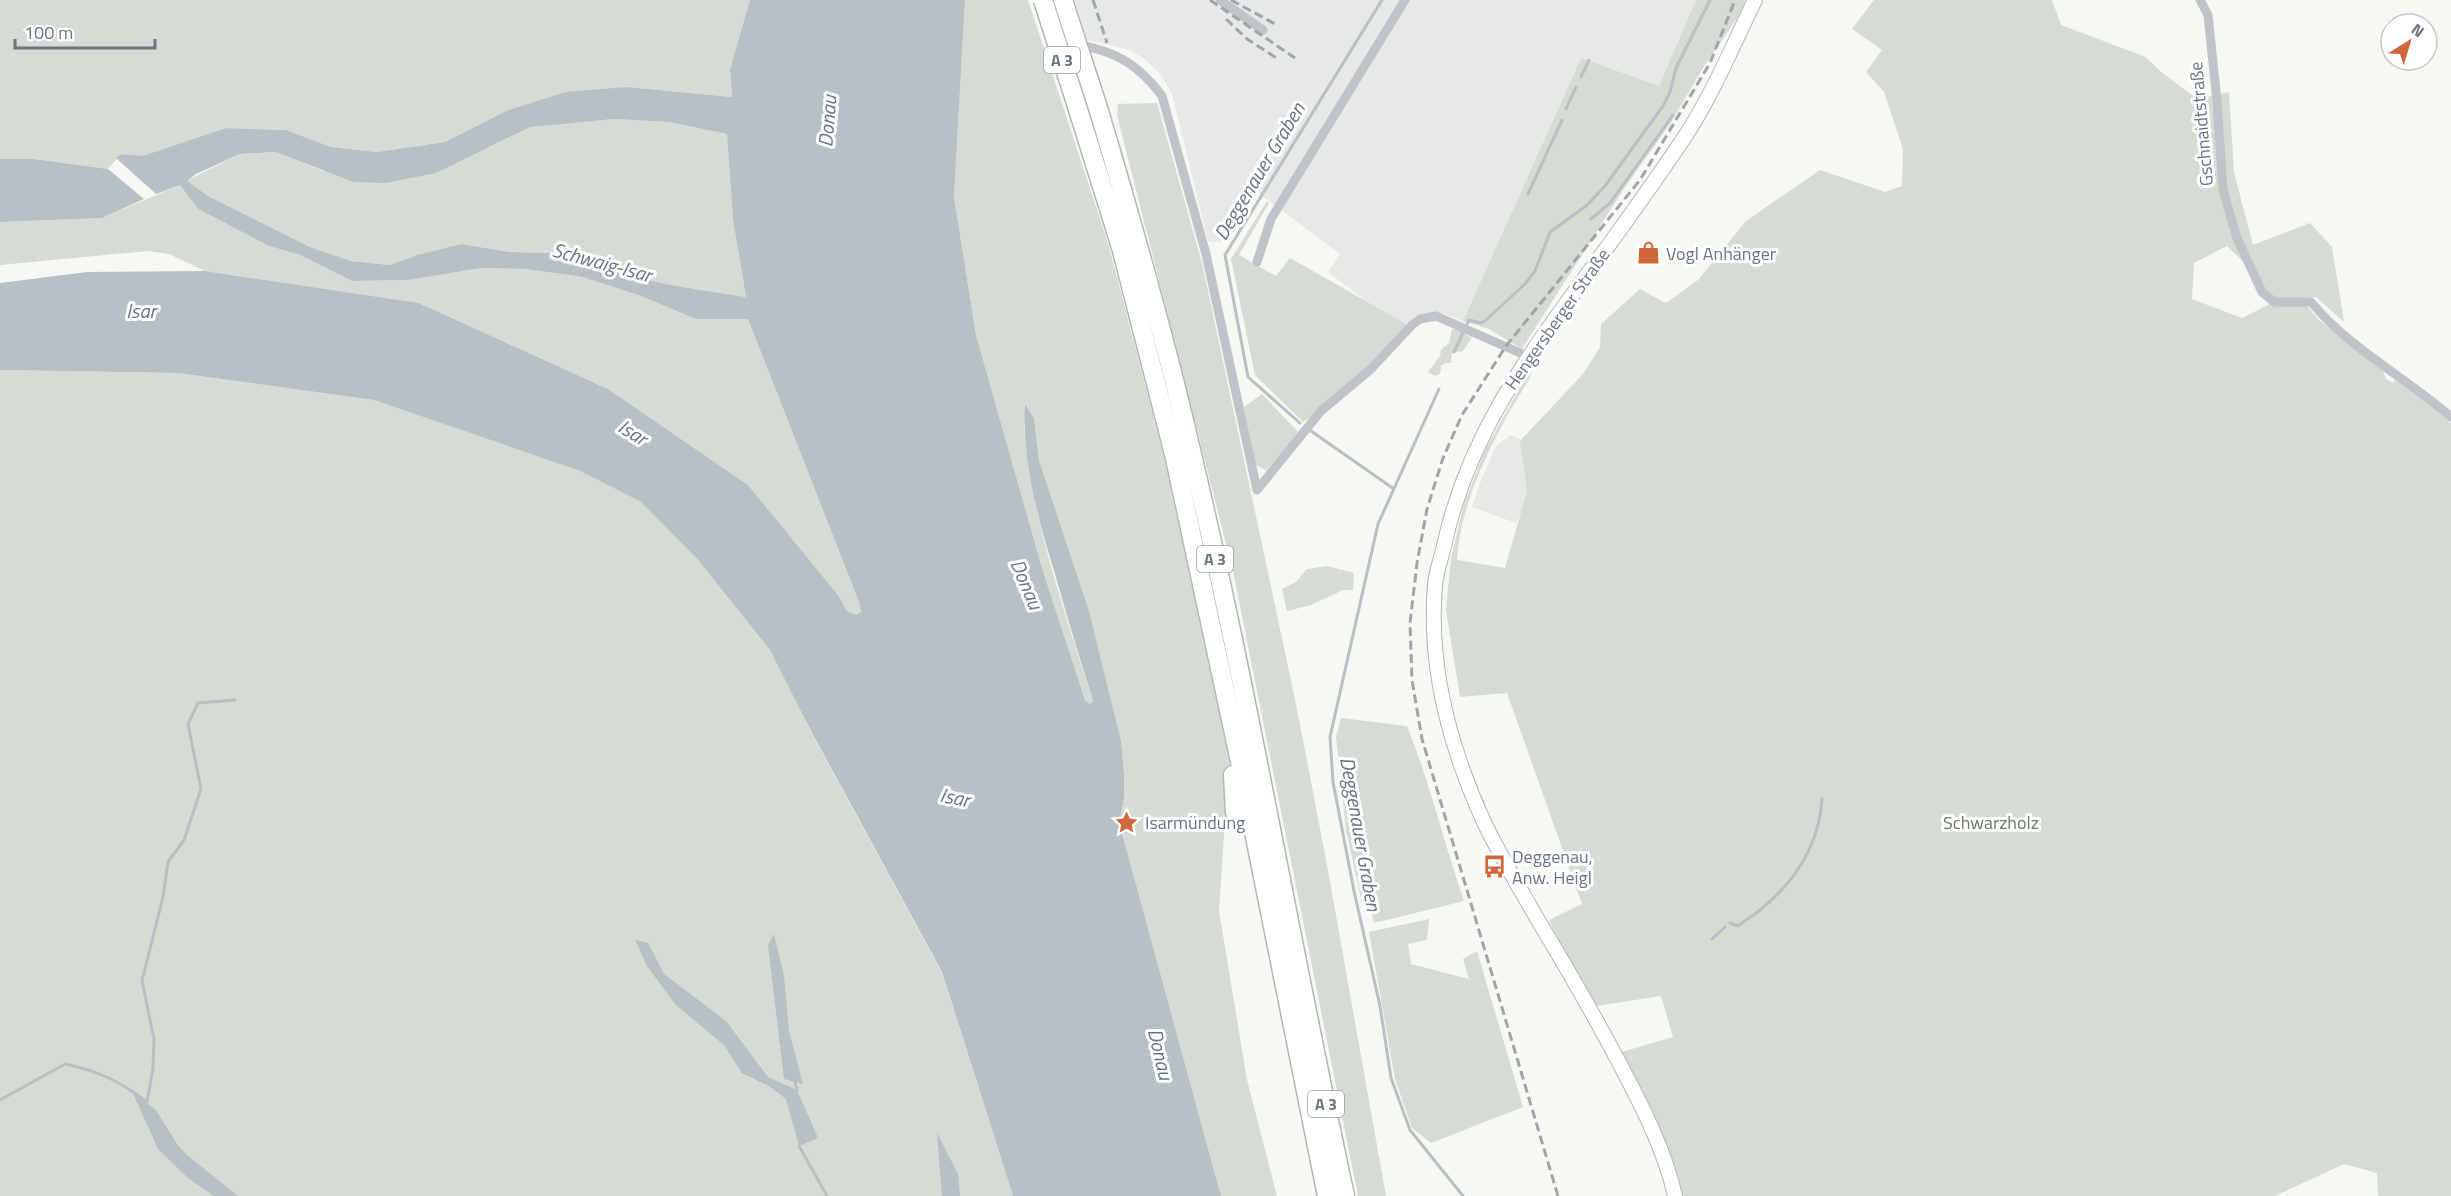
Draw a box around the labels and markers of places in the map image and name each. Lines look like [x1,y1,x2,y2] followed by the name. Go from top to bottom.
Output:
[1635,240,1661,266] shop icon: Vogl Anhänger
[1666,240,1776,267] place label: Vogl Anhänger
[1114,809,1140,835] place icon: Isarmündung
[1145,809,1245,836] place label: Isarmündung
[1512,843,1593,891] place label: Deggenau, Anw. Heigl
[1481,853,1507,879] bus stop icon: Deggenau, Anw. Heigl

